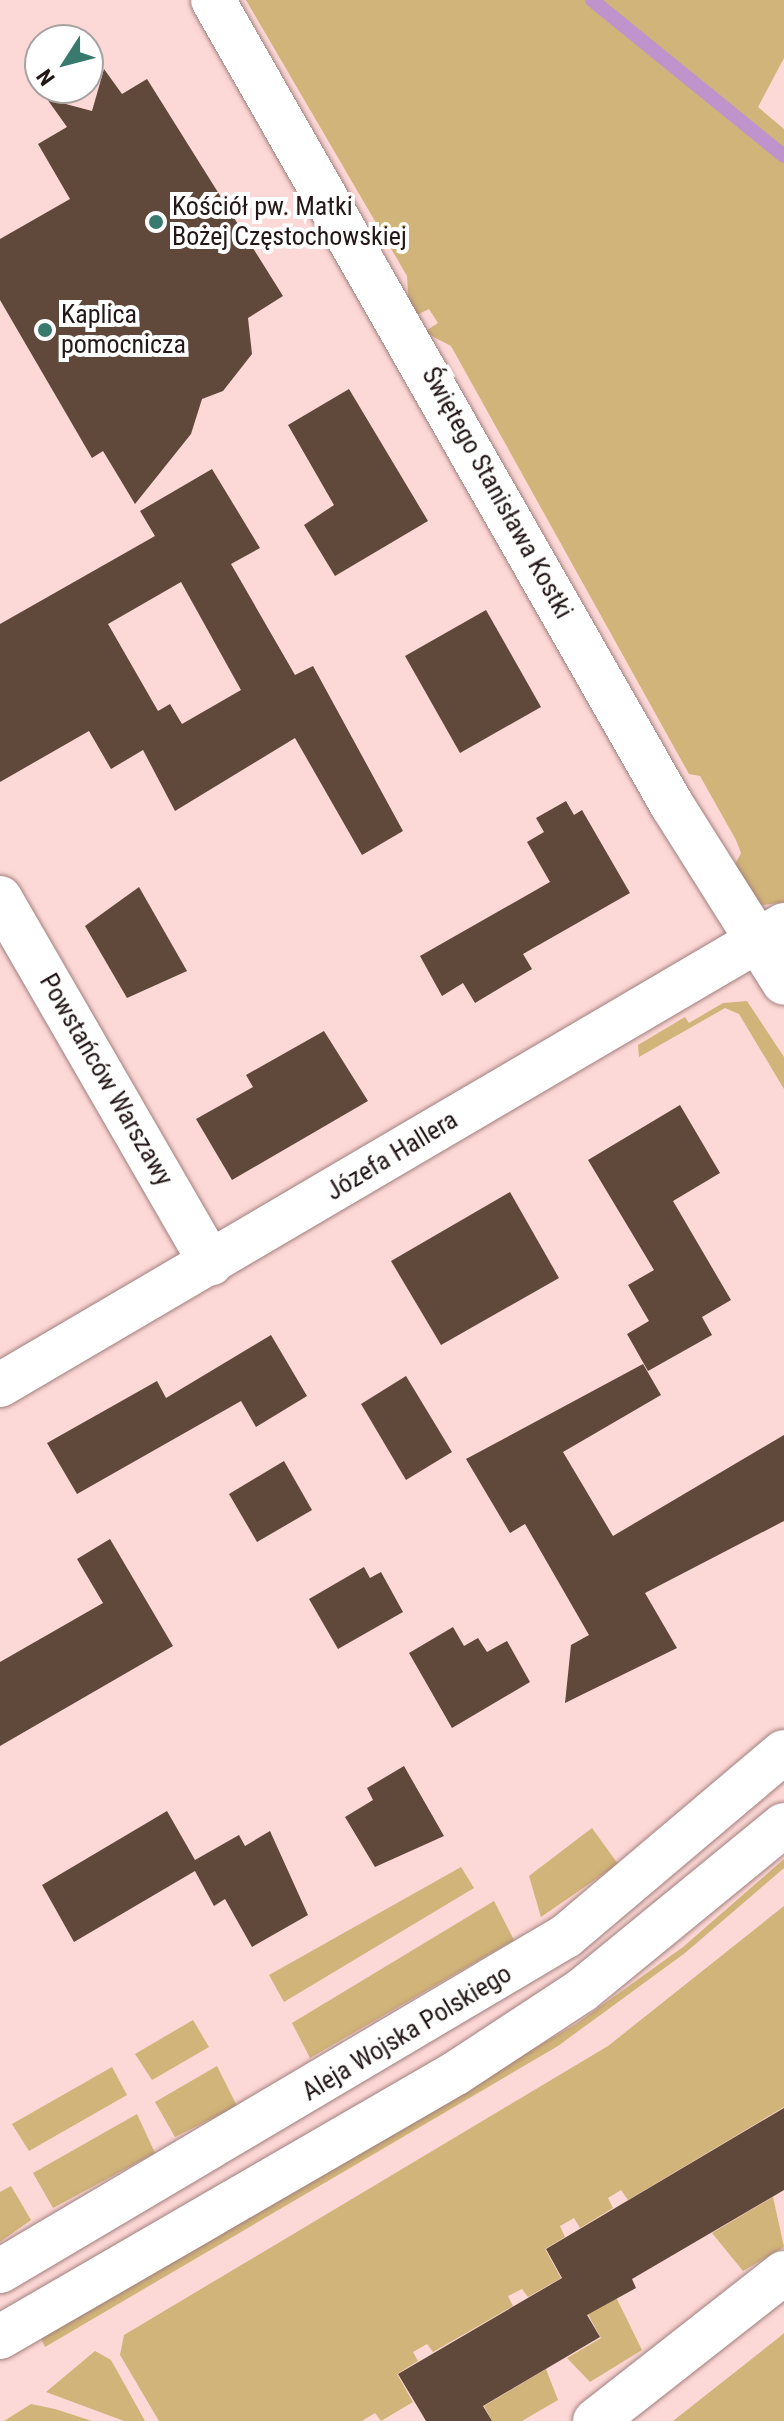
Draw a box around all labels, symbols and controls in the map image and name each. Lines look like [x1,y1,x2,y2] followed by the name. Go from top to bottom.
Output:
[24,24,104,104] north arrow
[32,64,60,90] text: N
[172,191,407,252] place label: Kościół pw. Matki Bożej Częstochowskiej
[147,213,165,231] marker: Kościół pw. Matki Bożej Częstochowskiej
[61,299,186,360] place label: Kaplica pomocnicza
[36,321,54,339] marker: Kaplica pomocnicza
[415,362,579,624] street label: Świętego Stanisława Kostki
[33,968,179,1192] street label: Powstańców Warszawy
[321,1105,463,1207] street label: Józefa Hallera
[297,1958,517,2108] street label: Aleja Wojska Polskiego

